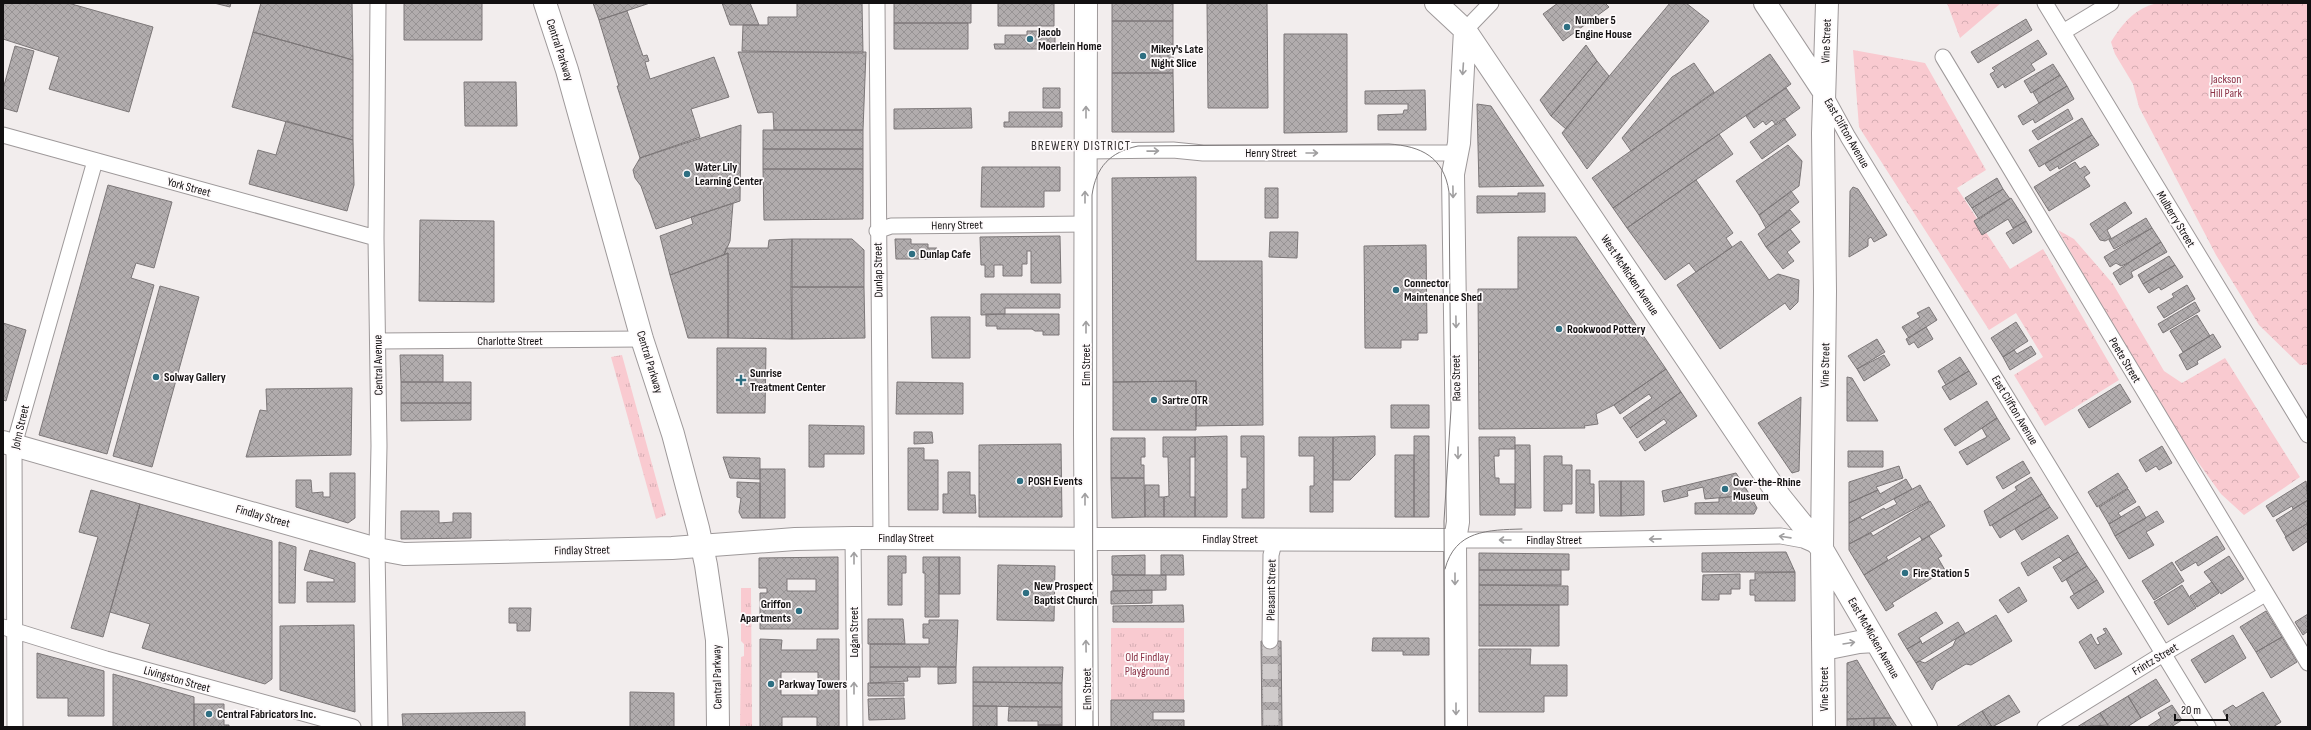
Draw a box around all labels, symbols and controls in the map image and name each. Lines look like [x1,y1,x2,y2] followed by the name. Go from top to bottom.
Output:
[1575,13,1632,42] place label: Number 5 Engine House
[542,17,577,84] street label: Central Parkway
[1818,18,1835,64] street label: Vine Street
[1562,22,1572,32] marker: Number 5 Engine House
[1037,25,1102,54] place label: Jacob Moerlein Home
[1025,34,1035,44] marker: Jacob Moerlein Home
[1151,42,1203,71] place label: Mikey's Late Night Slice
[1138,51,1148,61] marker: Mikey's Late Night Slice
[1459,62,1466,75] one-way arrow
[2210,72,2243,101] park label: Jackson Hill Park
[1821,96,1873,171] street label: East Clifton Avenue
[1082,106,1090,119] one-way arrow
[1031,138,1131,154] district label: BREWERY DISTRICT
[1245,146,1297,161] street label: Henry Street
[1146,147,1159,155] one-way arrow
[1305,149,1318,157] one-way arrow
[695,160,763,189] place label: Water Lily Learning Center
[682,169,692,179] marker: Water Lily Learning Center
[165,174,213,201] street label: York Street
[1449,185,1457,198] one-way arrow
[2153,188,2198,250] street label: Mulberry Street
[1081,191,1089,204] one-way arrow
[931,218,983,233] street label: Henry Street
[1597,232,1662,319] street label: West McMicken Avenue
[871,242,886,298] street label: Dunlap Street
[920,247,971,262] place label: Dunlap Cafe
[907,249,917,259] marker: Dunlap Cafe
[1404,276,1482,305] place label: Connector Maintenance Shed
[1391,285,1401,295] marker: Connector Maintenance Shed
[1452,315,1459,328] one-way arrow
[1082,321,1090,334] one-way arrow
[1567,322,1646,337] place label: Rookwood Pottery
[1554,324,1564,334] marker: Rookwood Pottery
[633,329,666,396] street label: Central Parkway
[370,334,387,396] street label: Central Avenue
[477,334,543,349] street label: Charlotte Street
[2105,335,2144,386] street label: Peete Street
[1818,342,1833,388] street label: Vine Street
[1079,344,1094,386] street label: Elm Street
[1449,354,1464,402] street label: Race Street
[750,366,826,395] place label: Sunrise Treatment Center
[164,370,226,385] place label: Solway Gallery
[151,372,161,382] marker: Solway Gallery
[1988,373,2041,448] street label: East Clifton Avenue
[735,374,747,386] marker: Sunrise Treatment Center
[1162,393,1208,408] place label: Sartre OTR
[1149,395,1159,405] marker: Sartre OTR
[8,403,33,452] street label: John Street
[1454,446,1462,459] one-way arrow
[1028,474,1083,489] place label: POSH Events
[1733,475,1801,504] place label: Over-the-Rhine Museum
[1015,476,1025,486] marker: POSH Events
[1720,484,1730,494] marker: Over-the-Rhine Museum
[1081,493,1089,506] one-way arrow
[234,502,292,531] street label: Findlay Street
[878,531,934,546] street label: Findlay Street
[1202,532,1258,547] street label: Findlay Street
[1526,533,1582,548] street label: Findlay Street
[1779,533,1792,541] one-way arrow
[1649,535,1662,543] one-way arrow
[1499,536,1512,544] one-way arrow
[554,543,610,558] street label: Findlay Street
[850,552,857,565] one-way arrow
[1263,559,1280,621] street label: Pleasant Street
[1913,566,1969,581] place label: Fire Station 5
[1900,568,1910,578] marker: Fire Station 5
[1451,572,1459,585] one-way arrow
[1034,579,1097,608] place label: New Prospect Baptist Church
[1021,588,1031,598] marker: New Prospect Baptist Church
[1844,595,1903,682] street label: East McMicken Avenue
[739,597,791,626] place label: Griffon Apartments
[794,606,804,616] marker: Griffon Apartments
[847,606,862,657] street label: Logan Street
[1842,639,1855,647] one-way arrow
[1082,640,1090,653] one-way arrow
[2130,640,2181,679] street label: Frintz Street
[709,644,726,710] street label: Central Parkway
[1125,650,1169,679] park label: Old Findlay Playground
[142,663,212,696] street label: Livingston Street
[1817,666,1832,711] street label: Vine Street
[1080,667,1095,710] street label: Elm Street
[779,677,847,692] place label: Parkway Towers
[766,679,776,689] marker: Parkway Towers
[850,682,858,695] one-way arrow
[2175,696,2227,722] scale bar
[1452,702,1460,715] one-way arrow
[2181,703,2201,718] text: 20 m
[217,707,317,722] place label: Central Fabricators Inc.
[204,709,214,719] marker: Central Fabricators Inc.

